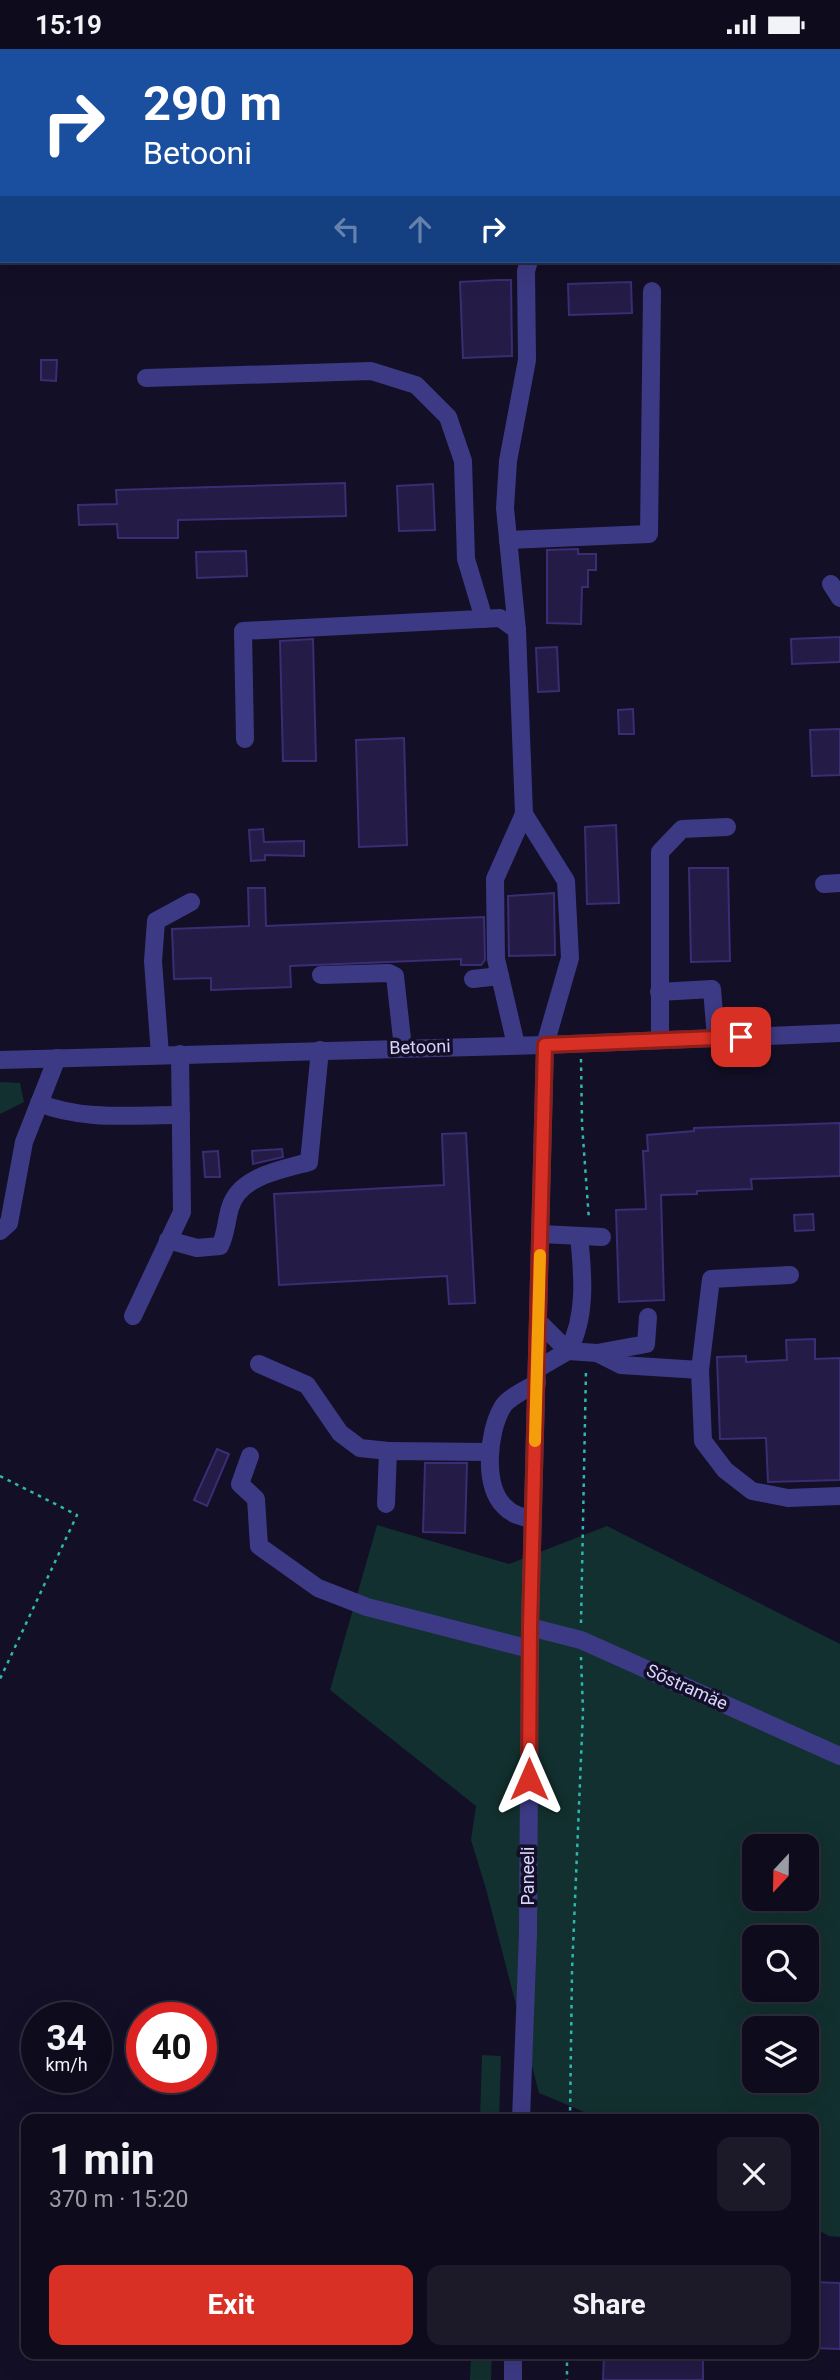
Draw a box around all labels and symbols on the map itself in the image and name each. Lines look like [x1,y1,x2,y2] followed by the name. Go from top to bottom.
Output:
[711,1007,771,1067] pin
[389,1035,451,1058] street label: Betooni
[643,1659,731,1714] street label: Sõstramäe
[492,1742,566,1816] position arrow
[742,1834,819,1911] north arrow
[517,1847,538,1905] street label: Paneeli
[126,2002,217,2093] speed limit sign: 40

